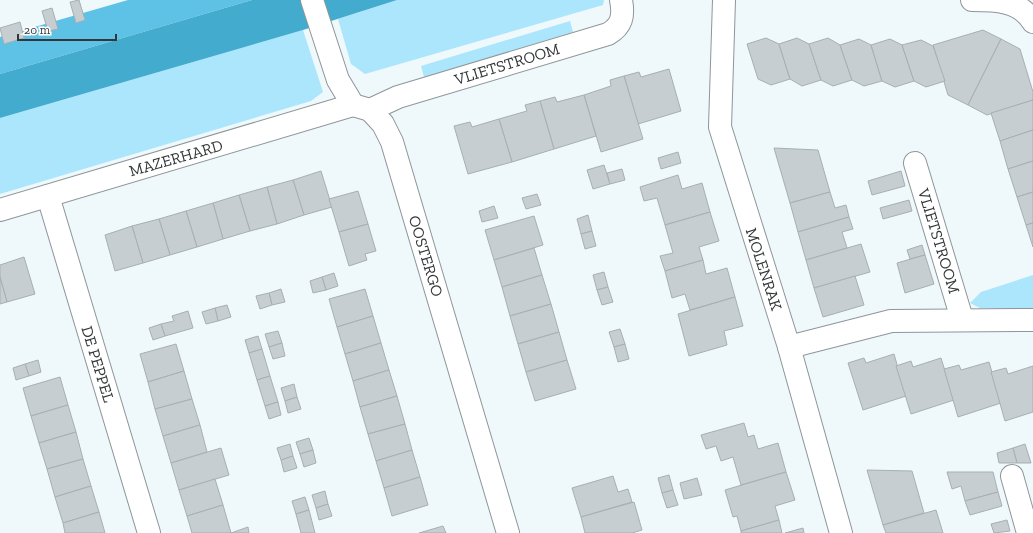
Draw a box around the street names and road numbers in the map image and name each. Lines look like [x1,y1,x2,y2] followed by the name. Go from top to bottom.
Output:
[451,39,562,89] street label: VLIETSTROOM
[127,136,225,180] street label: MAZERHARD
[914,185,964,296] street label: VLIETSTROOM
[405,213,447,299] street label: OOSTERGO
[742,225,787,313] street label: MOLENRAK
[77,324,119,405] street label: DE PEPPEL

